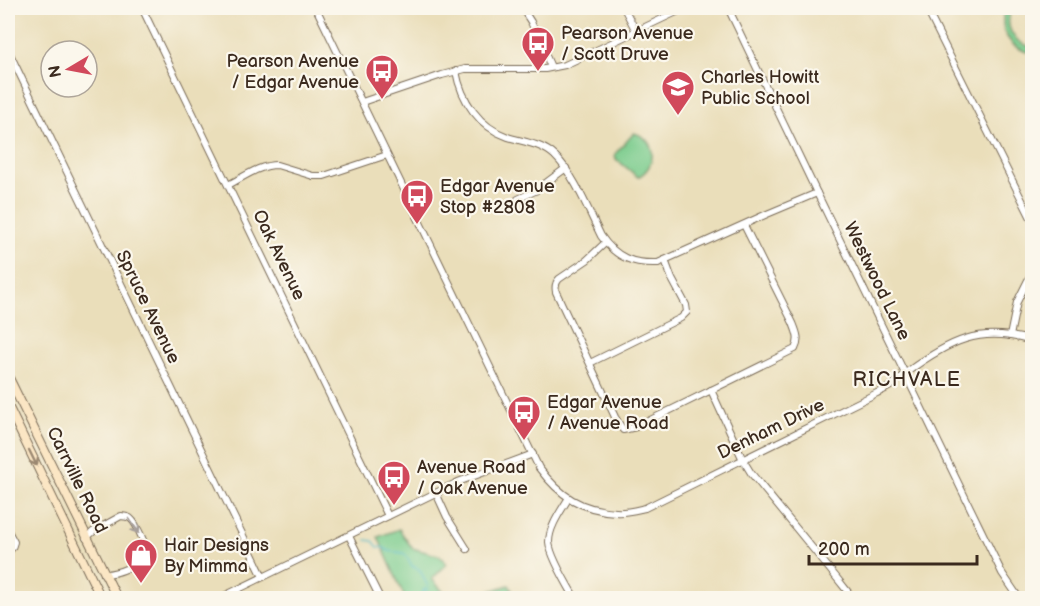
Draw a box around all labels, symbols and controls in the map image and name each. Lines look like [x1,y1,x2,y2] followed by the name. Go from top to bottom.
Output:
[561,23,694,65] place label: Pearson Avenue / Scott Druve
[520,25,556,72] bus stop icon: Pearson Avenue / Scott Druve
[39,39,99,99] north arrow
[226,51,359,93] place label: Pearson Avenue / Edgar Avenue
[364,53,400,100] bus stop icon: Pearson Avenue / Edgar Avenue
[45,64,66,79] text: N
[701,67,820,109] place label: Charles Howitt Public School
[660,69,696,116] school or university icon: Charles Howitt Public School
[440,176,555,218] place label: Edgar Avenue Stop #2808
[399,178,435,225] bus stop icon: Edgar Avenue Stop #2808
[248,206,310,304] street label: Oak Avenue
[839,218,915,344] street label: Westwood Lane
[112,247,185,367] street label: Spruce Avenue
[853,368,961,392] district label: RICHVALE
[547,392,669,434] place label: Edgar Avenue / Avenue Road
[506,394,542,441] bus stop icon: Edgar Avenue / Avenue Road
[714,394,828,464] street label: Denham Drive
[42,423,112,537] street label: Carrville Road
[28,449,39,467] one-way arrow
[417,457,528,499] place label: Avenue Road / Oak Avenue
[376,459,412,506] bus stop icon: Avenue Road / Oak Avenue
[128,517,140,533] one-way arrow
[809,528,977,566] scale bar
[164,535,269,577] place label: Hair Designs By Mimma
[123,537,159,584] shop icon: Hair Designs By Mimma
[818,539,870,560] text: 200 m

